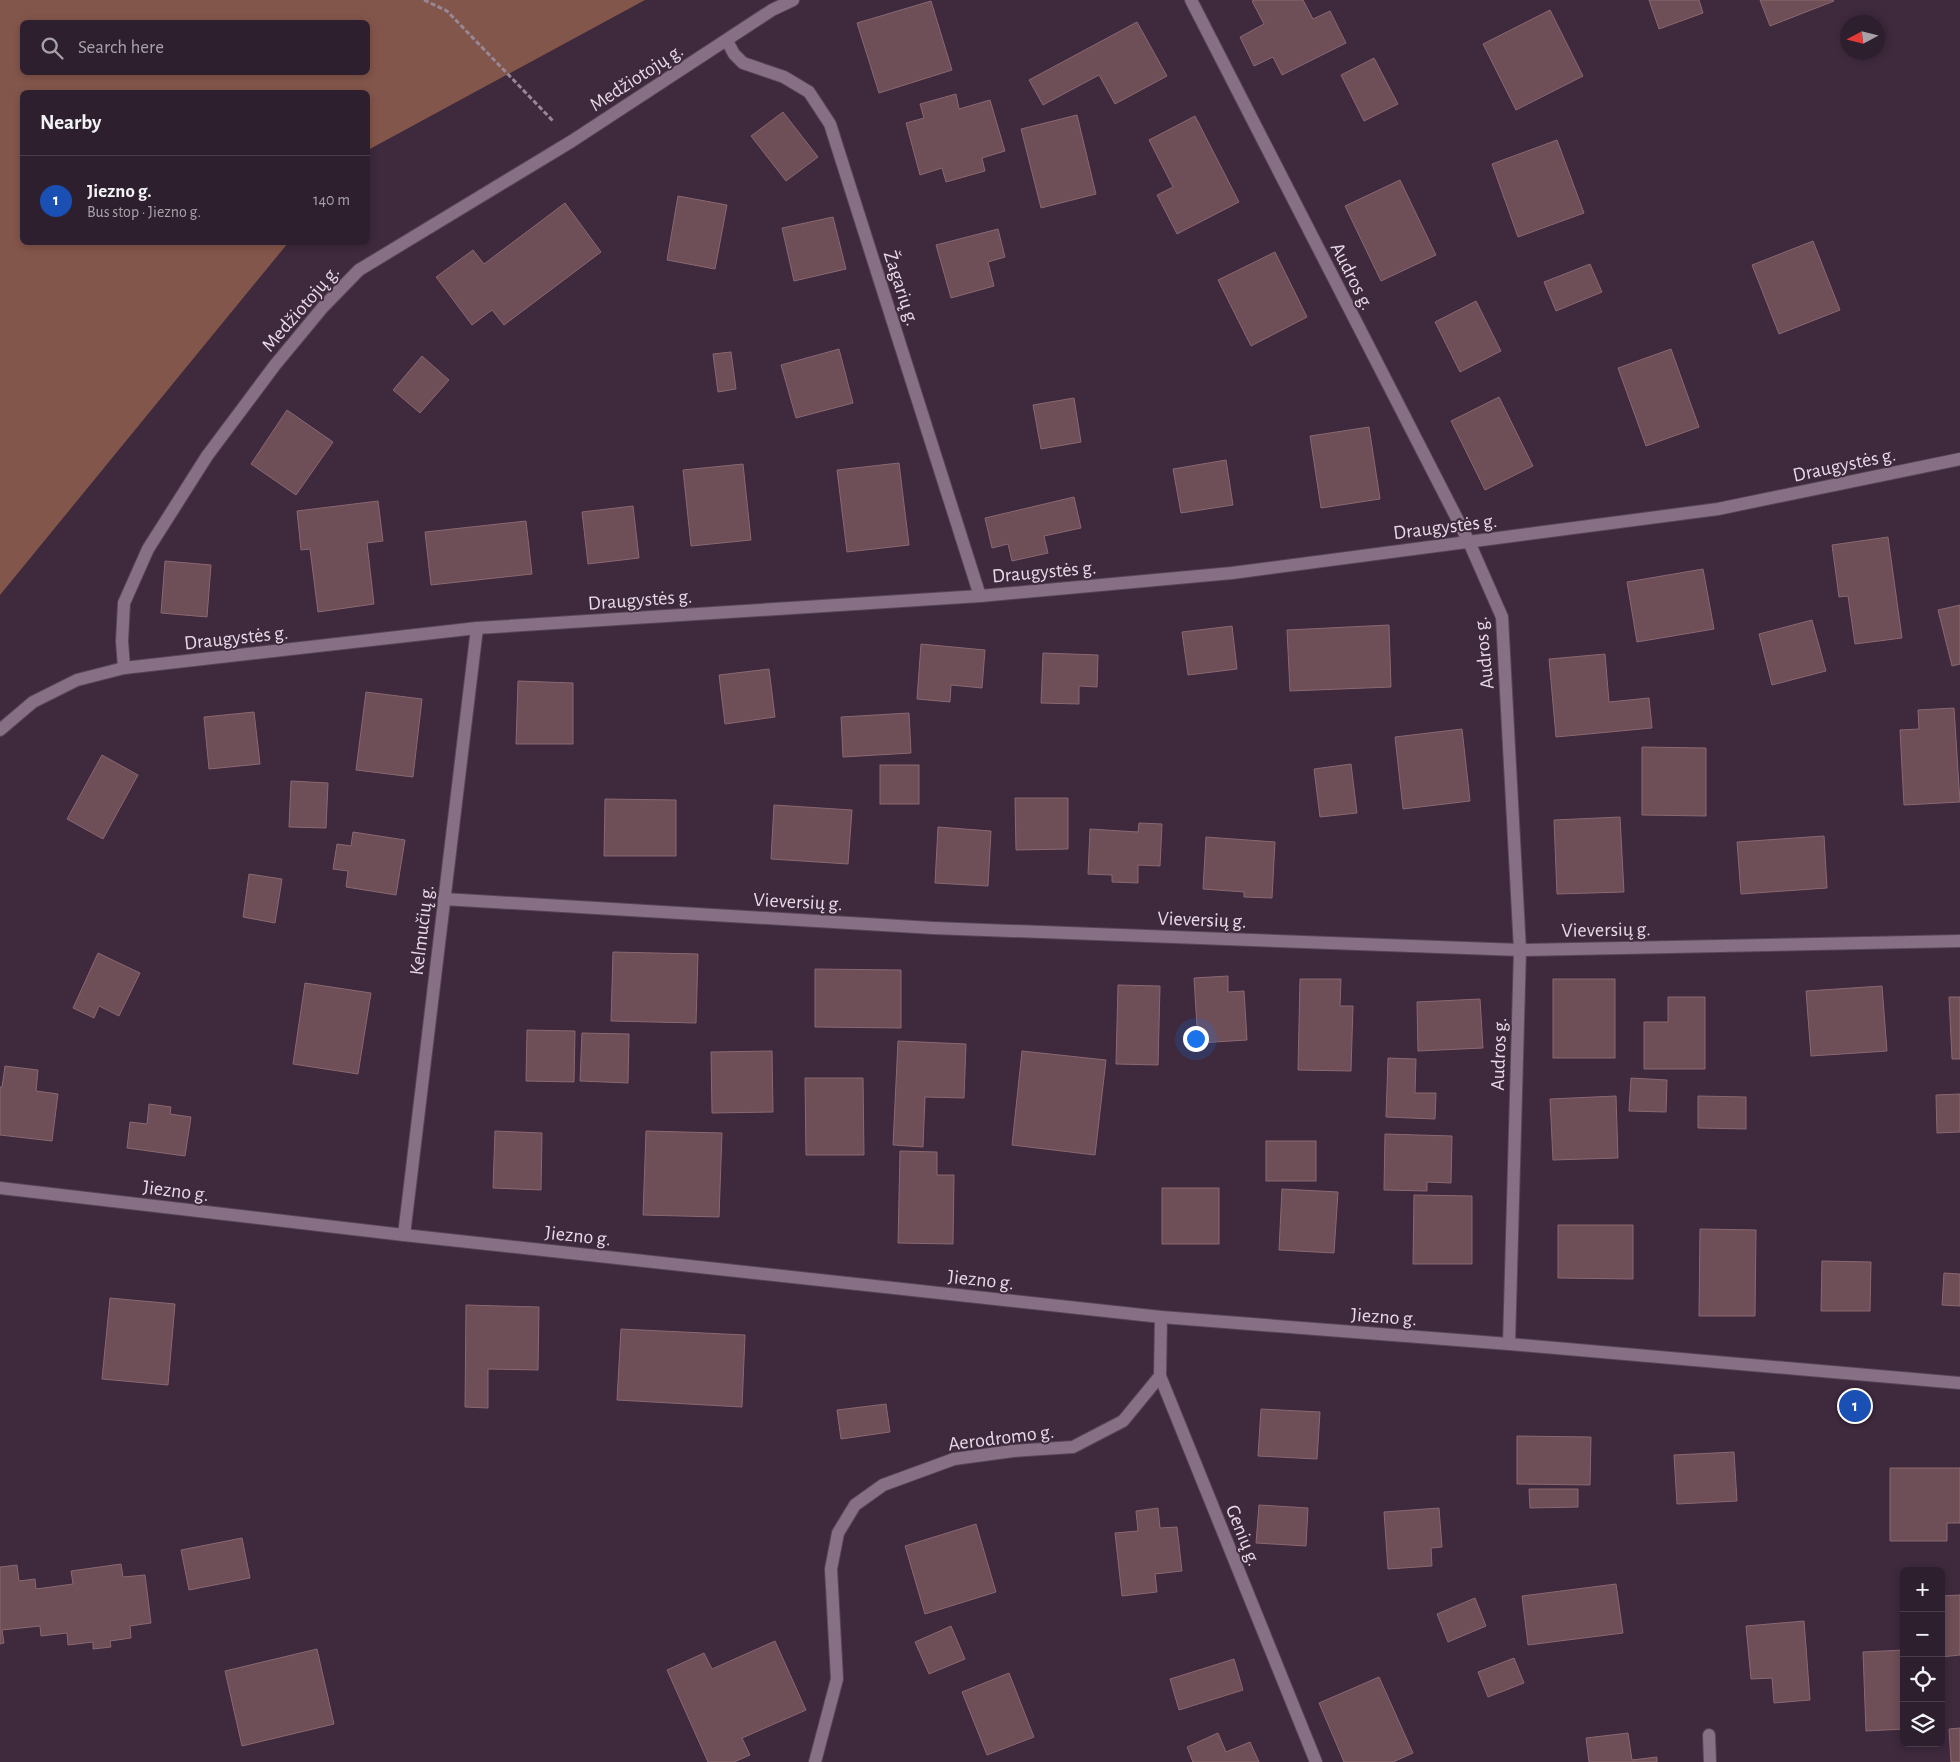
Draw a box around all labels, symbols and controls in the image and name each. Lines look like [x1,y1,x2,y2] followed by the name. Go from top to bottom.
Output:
[1840,15,1885,60] north arrow
[20,20,370,75] search box
[38,34,66,62] icon: search
[78,38,164,57] text: Search here
[586,40,687,115] street label: Medžiotojų g.
[40,112,101,133] text: Nearby
[87,182,152,201] text: Jiezno g.
[53,192,59,208] text: 1
[313,192,350,208] text: 140 m
[87,204,201,220] text: Bus stop · Jiezno g.
[1327,239,1378,314] street label: Audros g.
[880,248,923,328] street label: Žagarių g.
[258,262,343,356] street label: Medžiotojų g.
[1791,444,1897,486] street label: Draugystės g.
[1392,511,1498,543] street label: Draugystės g.
[991,557,1097,587] street label: Draugystės g.
[587,586,693,614] street label: Draugystės g.
[1470,616,1498,690] street label: Audros g.
[183,623,289,653] street label: Draugystės g.
[407,884,437,977] street label: Kelmučių g.
[753,890,843,914] street label: Vieversių g.
[1157,908,1247,932] street label: Vieversių g.
[1561,919,1651,941] street label: Vieversių g.
[1488,1017,1510,1091] street label: Audros g.
[1183,1026,1209,1052] your location
[142,1177,210,1205] street label: Jiezno g.
[544,1223,612,1249] street label: Jiezno g.
[947,1267,1015,1293] street label: Jiezno g.
[1350,1305,1418,1329] street label: Jiezno g.
[1839,1387,1871,1425] pin: 1
[947,1422,1055,1454] street label: Aerodromo g.
[1222,1502,1264,1569] street label: Genių g.
[1900,1567,1945,1747] map controls
[1900,1567,1945,1612] button: +
[1900,1612,1945,1657] button: −
[1900,1657,1945,1702] button: locate
[1900,1702,1945,1747] button: layers

